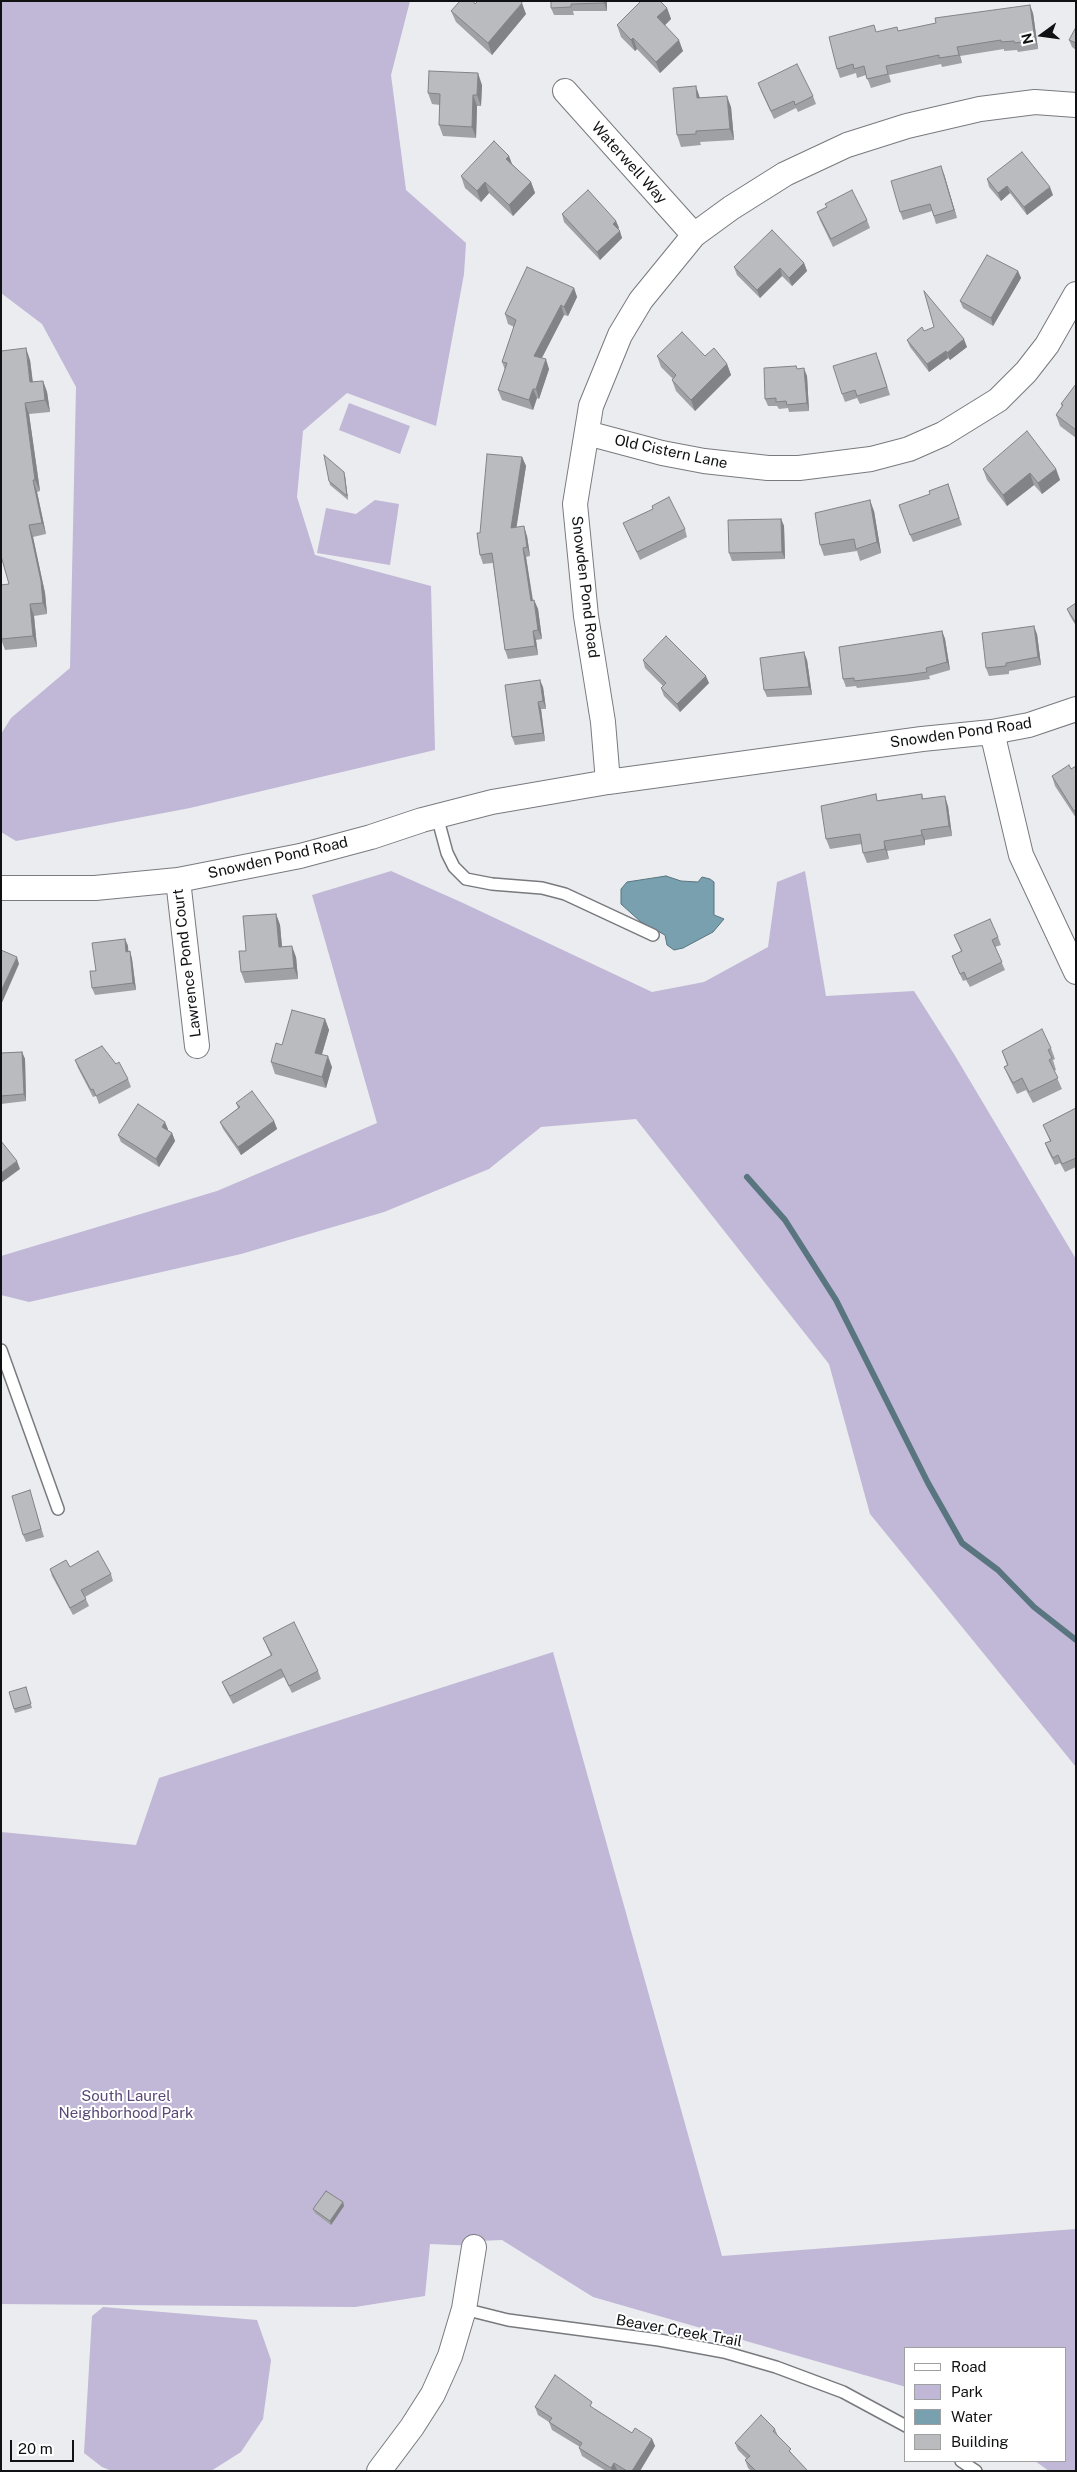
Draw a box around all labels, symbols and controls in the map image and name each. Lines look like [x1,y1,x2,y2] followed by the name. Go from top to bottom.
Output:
[1017,10,1067,60] north arrow
[1018,31,1037,46] text: N
[587,118,671,208] street label: Waterwell Way
[613,431,729,473] street label: Old Cistern Lane
[567,515,603,659] street label: Snowden Pond Road
[889,714,1033,752] street label: Snowden Pond Road
[206,833,350,883] street label: Snowden Pond Road
[169,888,205,1038] street label: Lawrence Pond Court
[59,2087,193,2122] park label: South Laurel Neighborhood Park
[615,2311,743,2351] street label: Beaver Creek Trail
[904,2347,1067,2462] legend
[951,2358,987,2375] text: Road
[951,2383,983,2400] text: Park
[951,2408,993,2425] text: Water
[12,2430,76,2462] scale bar
[951,2433,1009,2450] text: Building
[18,2440,53,2457] text: 20 m

